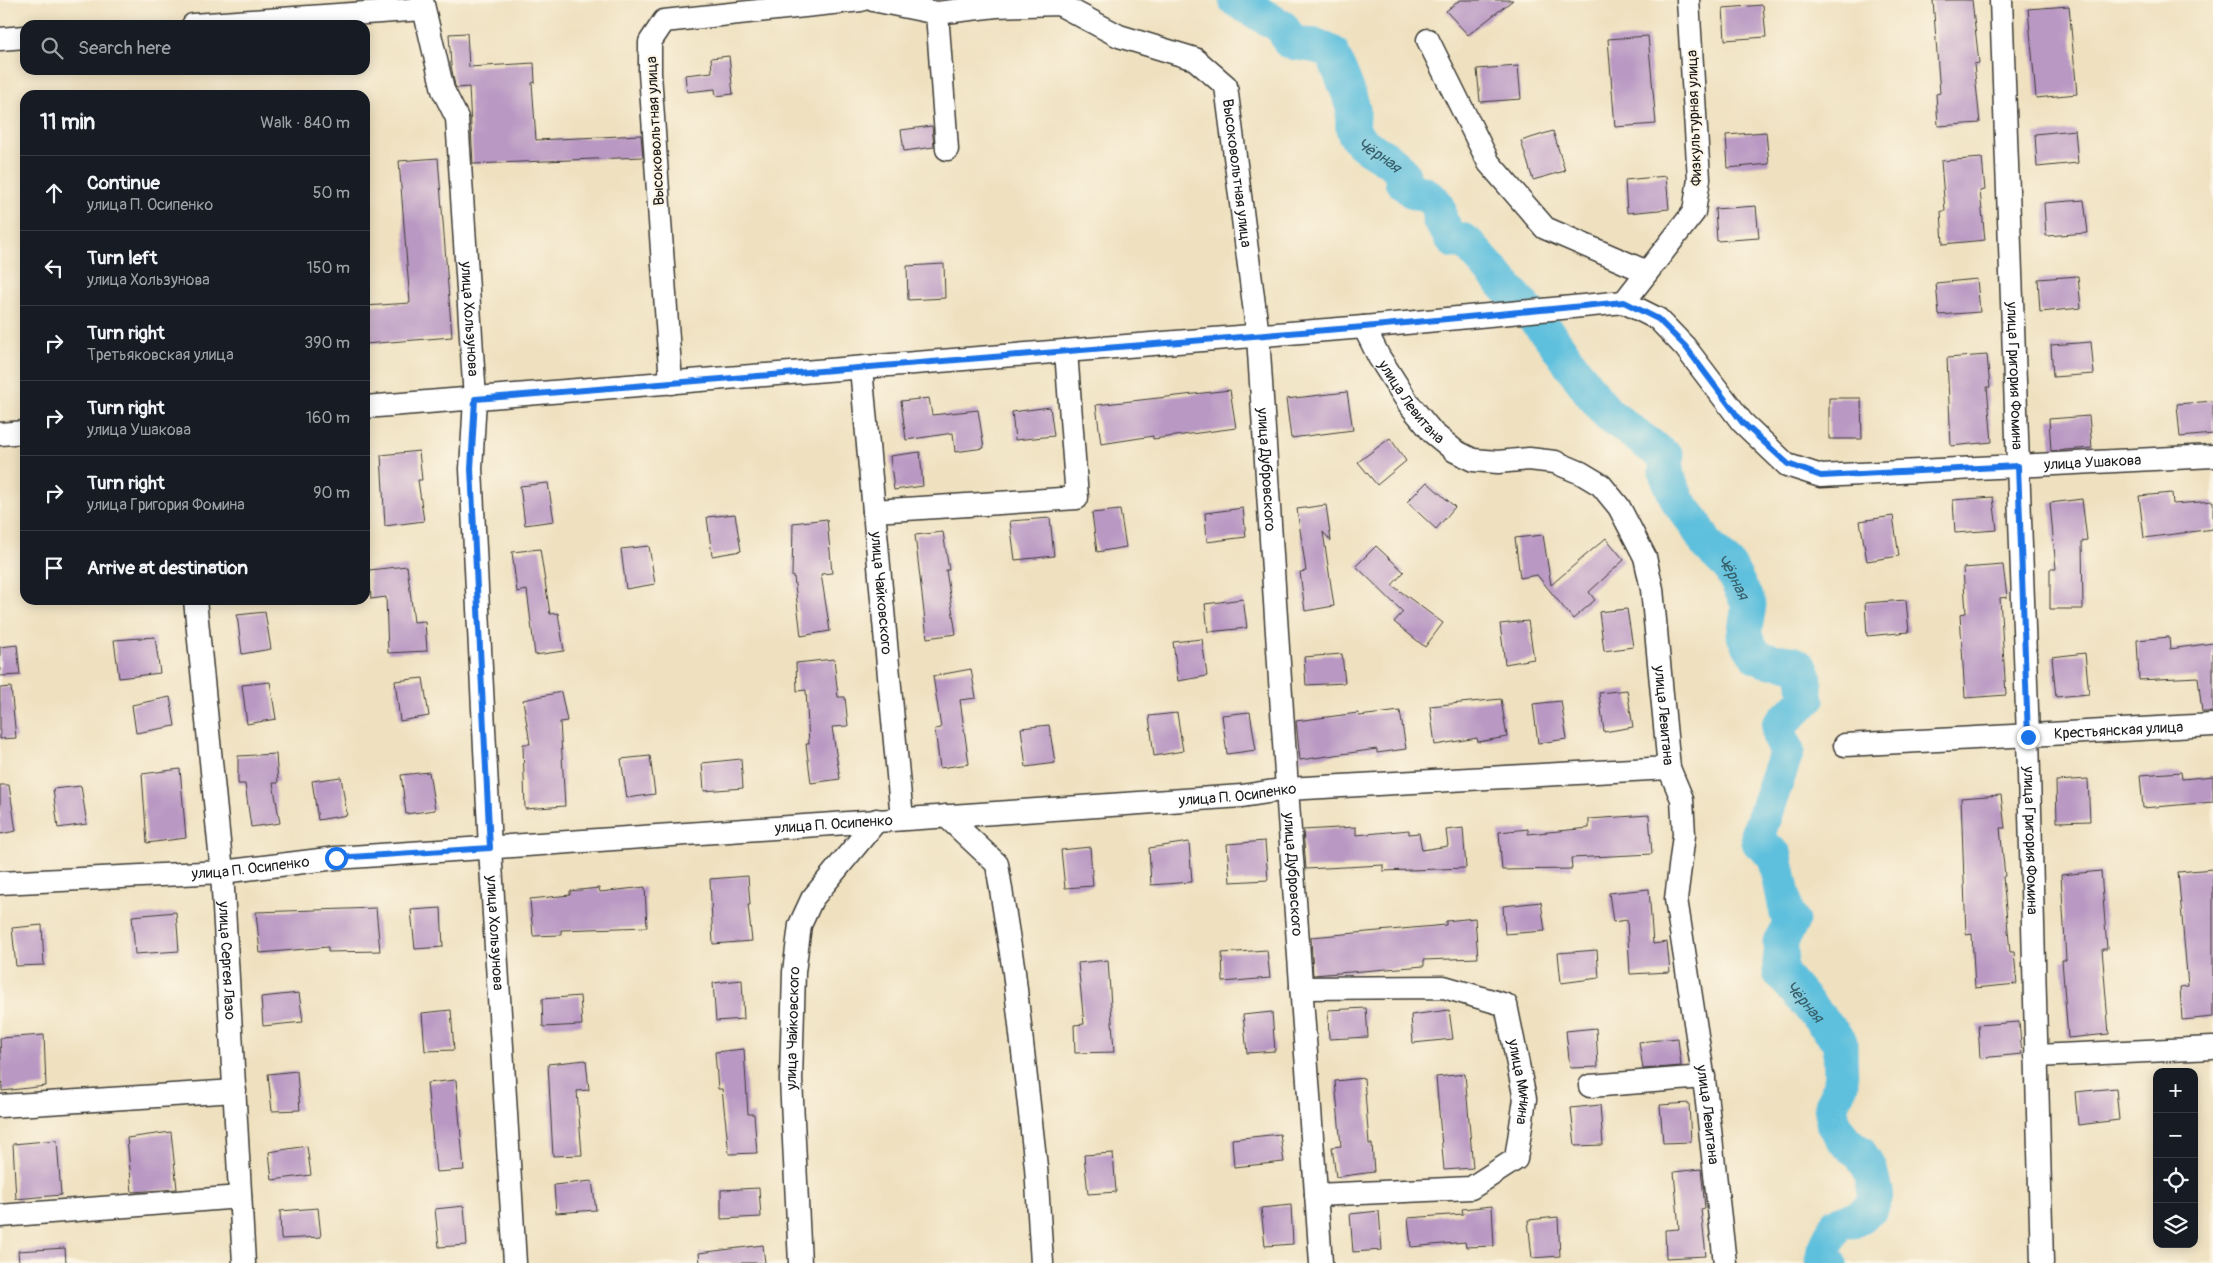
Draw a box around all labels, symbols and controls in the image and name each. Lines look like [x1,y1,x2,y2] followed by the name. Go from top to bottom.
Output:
[20,20,370,75] search box
[38,34,66,62] icon: search
[78,36,171,60] text: Search here
[1683,50,1706,186] street label: Физкультурная улица
[642,56,669,206] street label: Высоковольтная улица
[1218,98,1256,249] street label: Высоковольтная улица
[40,109,95,136] text: 11 min
[260,113,350,133] text: Walk · 840 m
[1353,134,1407,178] water label: Чёрная
[87,171,160,195] text: Continue
[40,179,68,207] icon: ahead
[313,183,350,203] text: 50 m
[87,195,213,215] text: улица П. Осипенко
[87,246,157,270] text: Turn left
[40,254,68,282] icon: left
[306,258,350,278] text: 150 m
[456,260,483,377] street label: улица Хользунова
[87,270,210,290] text: улица Хользунова
[2002,300,2026,450] street label: улица Григория Фомина
[87,321,165,345] text: Turn right
[40,329,68,357] icon: right
[304,333,350,353] text: 390 m
[87,345,234,365] text: Третьяковская улица
[1373,356,1448,448] street label: улица Левитана
[87,396,165,420] text: Turn right
[40,404,68,432] icon: right
[1253,406,1279,532] street label: улица Дубровского
[306,408,350,428] text: 160 m
[87,420,191,440] text: улица Ушакова
[2042,451,2142,475] street label: улица Ушакова
[87,471,165,495] text: Turn right
[40,479,68,507] icon: right
[313,483,350,503] text: 90 m
[87,495,245,515] text: улица Григория Фомина
[866,530,896,656] street label: улица Чайковского
[1712,551,1754,604] water label: Чёрная
[40,554,68,582] icon: arrive
[87,556,248,580] text: Arrive at destination
[1649,664,1678,766] street label: улица Левитана
[2053,718,2184,744] street label: Крестьянская улица
[2017,726,2040,749] route end
[2019,765,2042,915] street label: улица Григория Фомина
[1177,779,1297,810] street label: улица П. Осипенко
[773,811,893,838] street label: улица П. Осипенко
[1279,811,1307,937] street label: улица Дубровского
[325,847,348,870] route start
[190,852,311,884] street label: улица П. Осипенко
[482,874,508,991] street label: улица Хользунова
[214,900,239,1020] street label: улица Сергея Лазо
[782,965,805,1091] street label: улица Чайковского
[1781,977,1829,1028] water label: Чёрная
[1503,1037,1534,1126] street label: улица Минина
[1692,1063,1723,1166] street label: улица Левитана
[2153,1068,2198,1248] map controls
[2153,1068,2198,1113] button: +
[2153,1113,2198,1158] button: −
[2153,1158,2198,1203] button: locate
[2153,1203,2198,1248] button: layers

